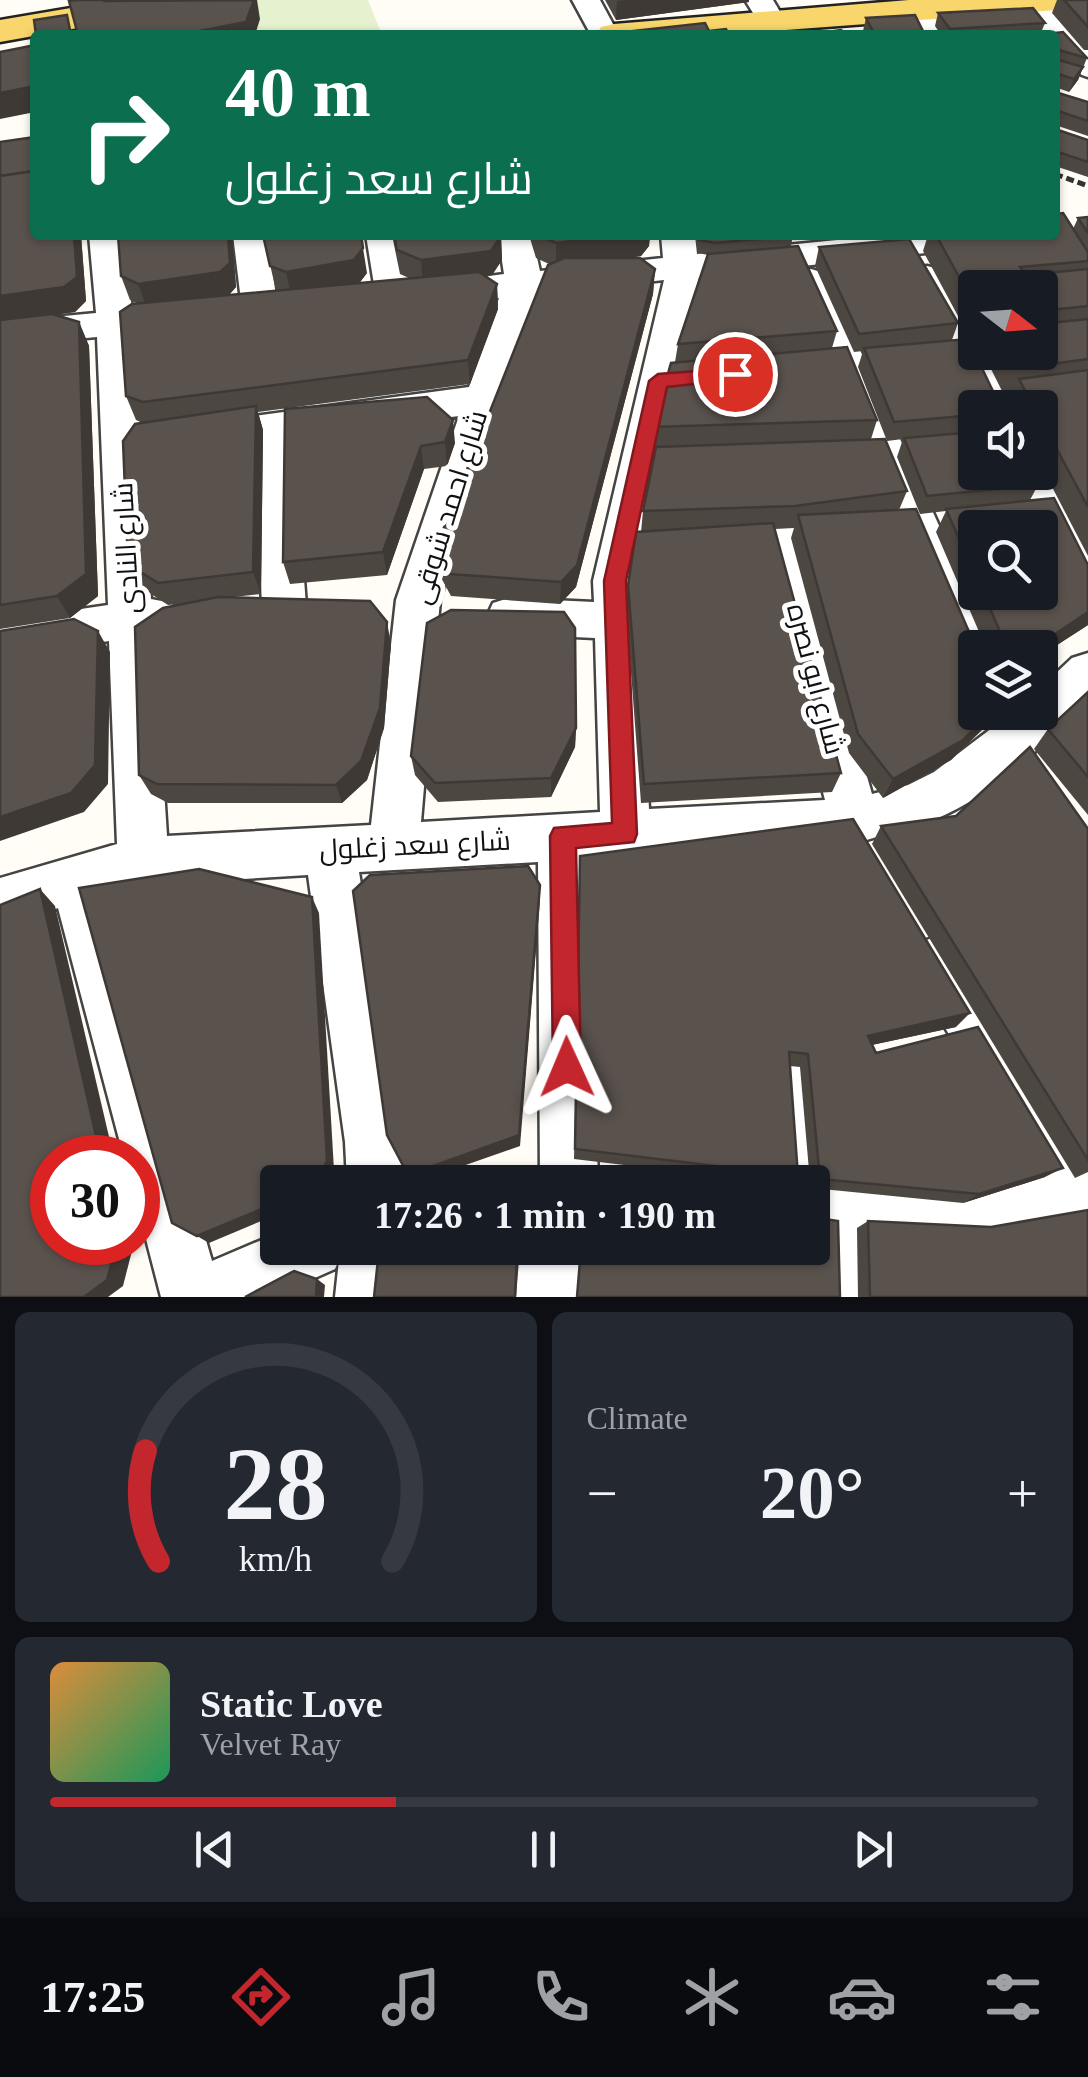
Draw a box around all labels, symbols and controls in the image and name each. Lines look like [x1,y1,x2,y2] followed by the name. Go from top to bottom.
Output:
[225,54,371,131] text: 40 m
[60,70,190,200] icon: right
[225,154,533,204] text: شارع سعد زغلول
[958,270,1058,370] north arrow
[958,270,1058,730] map controls
[693,332,778,417] pin
[708,347,763,402] icon: arrive
[958,390,1058,490] button: sound
[405,406,496,608] street label: شارع احمد شوقى
[107,481,148,615] street label: شارع النادى
[958,510,1058,610] button: search
[778,600,851,758] street label: شارع ابو نصره
[958,630,1058,730] button: layers
[319,825,512,868] street label: شارع سعد زغلول
[515,1015,619,1119] position arrow
[30,1135,160,1265] speed limit sign: 30
[374,1194,716,1236] text: 17:26 · 1 min · 190 m
[587,1400,688,1436] text: Climate
[224,1426,328,1541] text: 28
[760,1451,865,1534] text: 20°
[587,1463,618,1524] text: −
[1007,1463,1038,1524] text: +
[239,1539,313,1579] text: km/h
[200,1683,383,1725] text: Static Love
[200,1726,341,1762] text: Velvet Ray
[187,1822,242,1877] icon: previous
[516,1822,571,1877] icon: pause
[846,1822,901,1877] icon: next
[226,1962,296,2032] icon: directions
[376,1962,446,2032] icon: music
[526,1962,596,2032] icon: phone
[677,1962,747,2032] icon: climate
[827,1962,897,2032] icon: car
[978,1962,1048,2032] icon: filters
[40,1972,145,2022] text: 17:25

